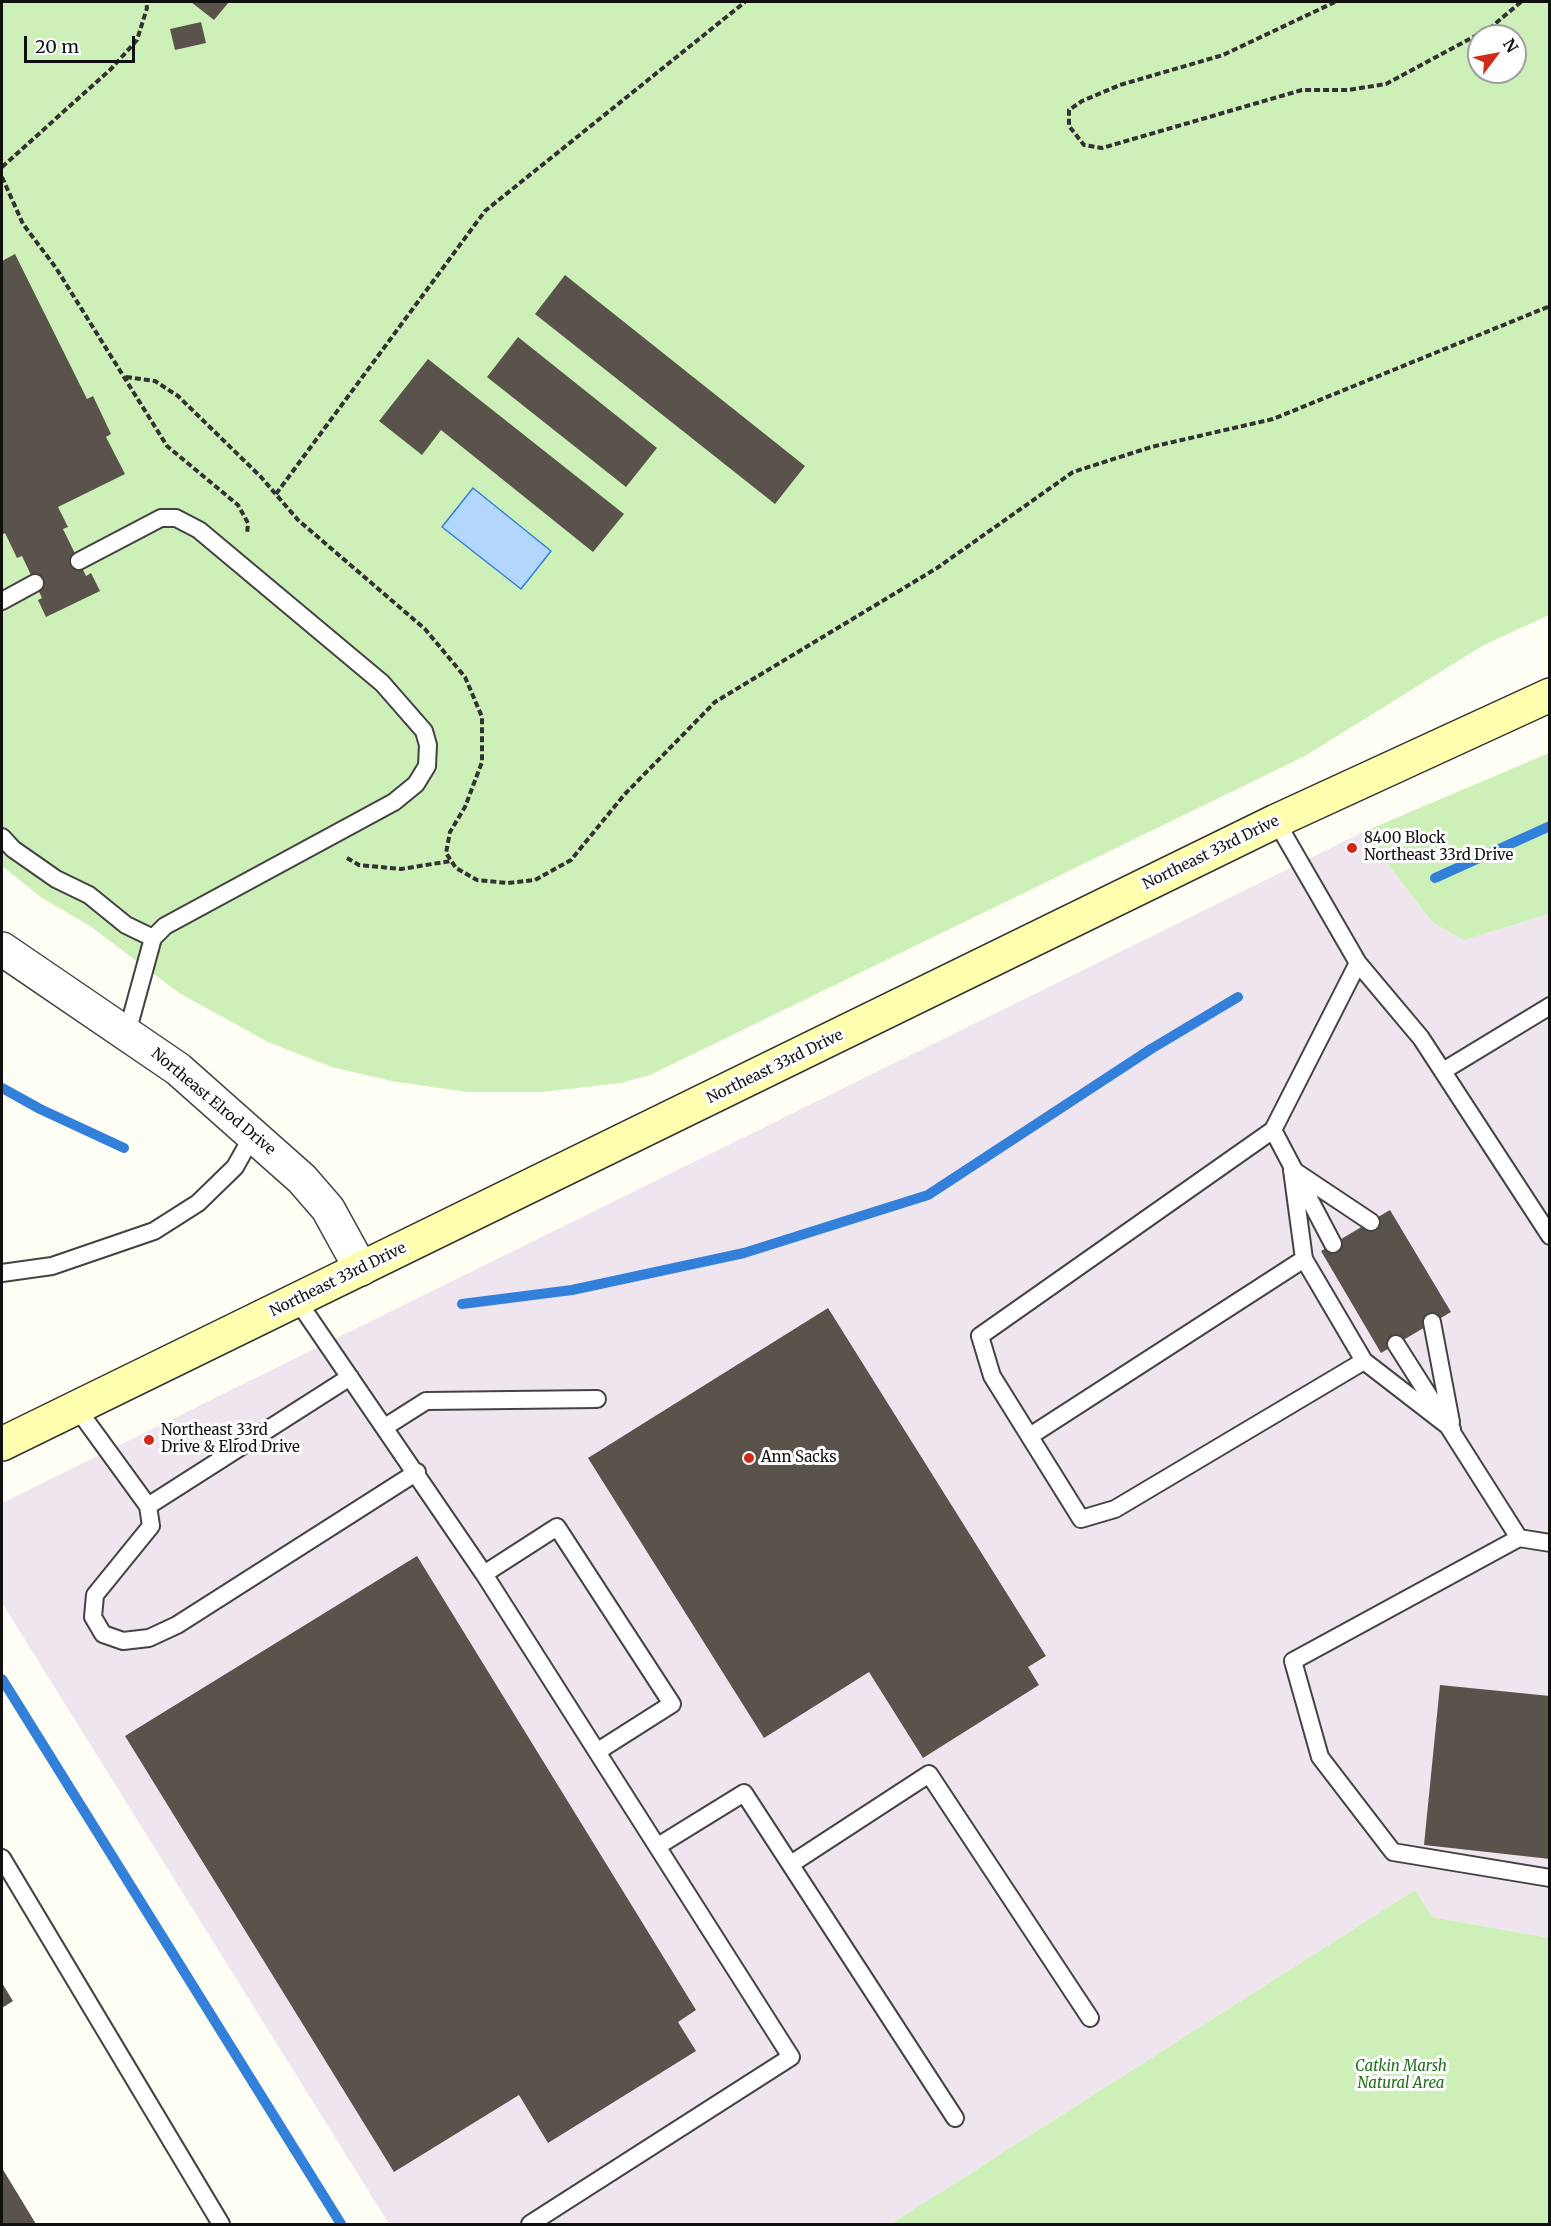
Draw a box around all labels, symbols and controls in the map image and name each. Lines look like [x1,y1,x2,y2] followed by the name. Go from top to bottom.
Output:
[27,24,138,62] scale bar
[1467,24,1527,84] north arrow
[35,35,79,58] text: 20 m
[1499,35,1522,56] text: N
[1140,812,1282,894] street label: Northeast 33rd Drive
[1364,830,1513,865] place label: 8400 Block Northeast 33rd Drive
[1345,841,1359,855] marker: 8400 Block Northeast 33rd Drive
[704,1026,846,1108] street label: Northeast 33rd Drive
[147,1045,279,1159] street label: Northeast Elrod Drive
[267,1239,409,1321] street label: Northeast 33rd Drive
[161,1422,300,1457] place label: Northeast 33rd Drive & Elrod Drive
[142,1433,156,1447] marker: Northeast 33rd Drive & Elrod Drive
[761,1449,837,1467] place label: Ann Sacks
[742,1451,756,1465] marker: Ann Sacks
[1355,2058,1447,2093] park label: Catkin Marsh Natural Area

